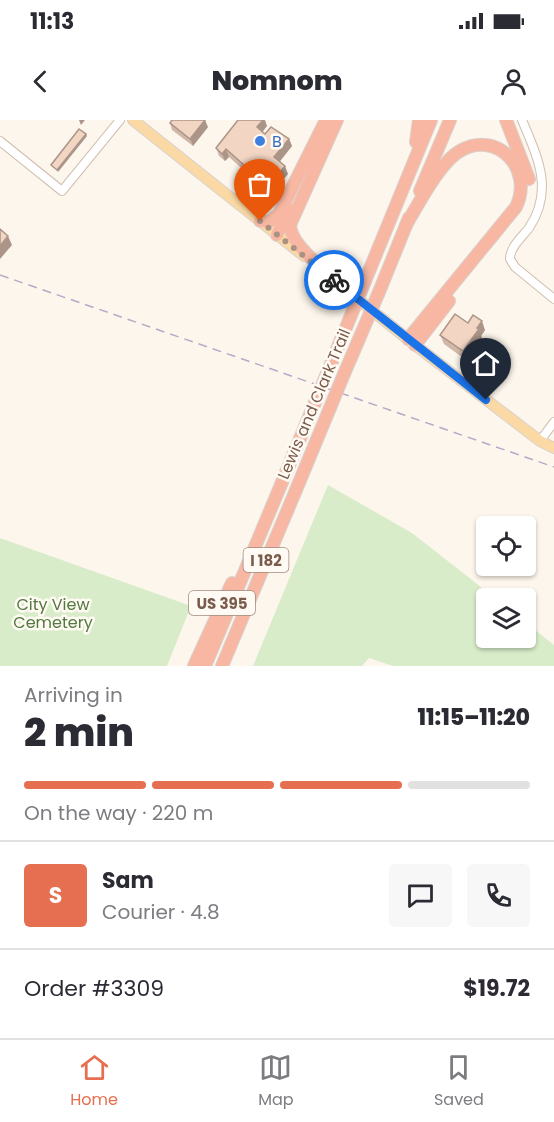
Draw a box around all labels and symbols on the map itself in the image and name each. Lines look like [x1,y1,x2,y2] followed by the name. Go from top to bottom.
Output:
[272,130,282,153] place label: B
[253,134,267,148] marker: B
[234,159,285,221] pin
[304,250,364,310] courier
[272,325,356,483] street label: Lewis and Clark Trail
[460,338,511,400] pin
[244,548,288,572] road number: I 182
[189,591,255,615] road number: US 395
[13,593,93,634] park label: City View Cemetery

